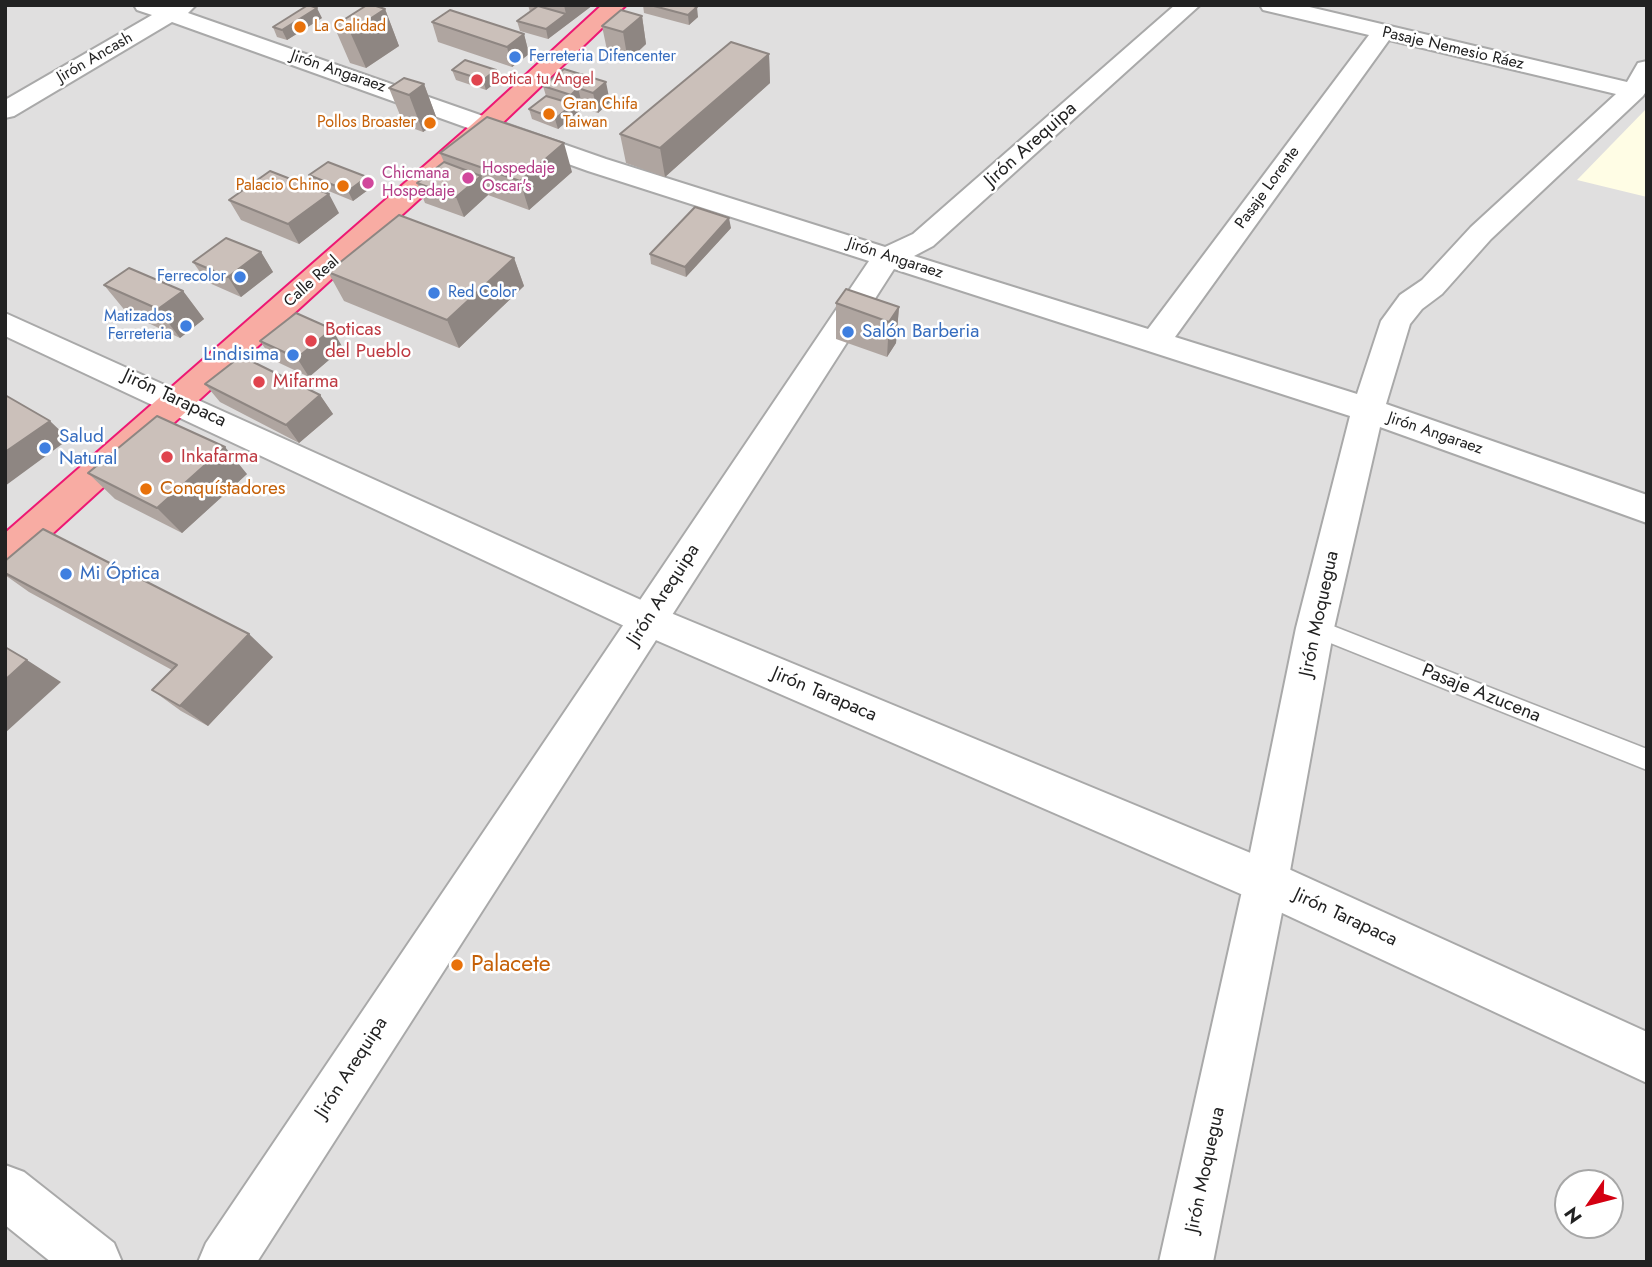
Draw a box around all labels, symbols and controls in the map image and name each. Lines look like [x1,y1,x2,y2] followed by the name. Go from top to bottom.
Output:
[314,17,386,37] place label: La Calidad
[292,19,308,35] marker: La Calidad
[1380,23,1526,75] street label: Pasaje Nemesio Ráez
[54,29,136,87] street label: Jirón Ancash
[288,47,388,97] street label: Jirón Angaraez
[529,47,676,67] place label: Ferreteria Difencenter
[507,49,523,65] marker: Ferreteria Difencenter
[491,70,594,90] place label: Botica tu Angel
[469,72,485,88] marker: Botica tu Angel
[563,95,638,133] place label: Gran Chifa Taiwan
[980,98,1082,192] street label: Jirón Arequipa
[541,106,557,122] marker: Gran Chifa Taiwan
[317,113,416,133] place label: Pollos Broaster
[422,115,438,131] marker: Pollos Broaster
[1232,143,1304,233] street label: Pasaje Lorente
[482,159,555,197] place label: Hospedaje Oscar's
[382,164,455,202] place label: Chicmana Hospedaje
[460,170,476,186] marker: Hospedaje Oscar's
[360,175,376,191] marker: Chicmana Hospedaje
[236,176,329,196] place label: Palacio Chino
[335,178,351,194] marker: Palacio Chino
[845,234,945,284] street label: Jirón Angaraez
[280,252,344,312] street label: Calle Real
[157,267,226,287] place label: Ferrecolor
[232,269,248,285] marker: Ferrecolor
[448,283,517,303] place label: Red Color
[426,285,442,301] marker: Red Color
[104,307,172,345] place label: Matizados Ferreteria
[178,318,194,334] marker: Matizados Ferreteria
[325,319,411,363] place label: Boticas del Pueblo
[862,321,979,343] place label: Salón Barberia
[840,324,856,340] marker: Salón Barberia
[303,333,319,349] marker: Boticas del Pueblo
[203,344,279,366] place label: Lindisima
[285,347,301,363] marker: Lindisima
[119,365,229,433] street label: Jirón Tarapaca
[273,371,338,393] place label: Mifarma
[251,374,267,390] marker: Mifarma
[1385,409,1485,459] street label: Jirón Angaraez
[59,426,117,470] place label: Salud Natural
[37,440,53,456] marker: Salud Natural
[181,446,258,468] place label: Inkafarma
[159,449,175,465] marker: Inkafarma
[160,478,285,500] place label: Conquístadores
[138,481,154,497] marker: Conquístadores
[623,540,705,650] street label: Jirón Arequipa
[1296,549,1344,679] street label: Jirón Moquegua
[80,563,160,585] place label: Mi Óptica
[58,566,74,582] marker: Mi Óptica
[1418,660,1544,728] street label: Pasaje Azucena
[768,663,880,727] street label: Jirón Tarapaca
[1290,884,1400,952] street label: Jirón Tarapaca
[471,951,551,979] place label: Palacete
[449,957,465,973] marker: Palacete
[311,1013,393,1123] street label: Jirón Arequipa
[1182,1105,1230,1235] street label: Jirón Moquegua
[1554,1169,1624,1239] north arrow
[1558,1201,1588,1229] text: N

